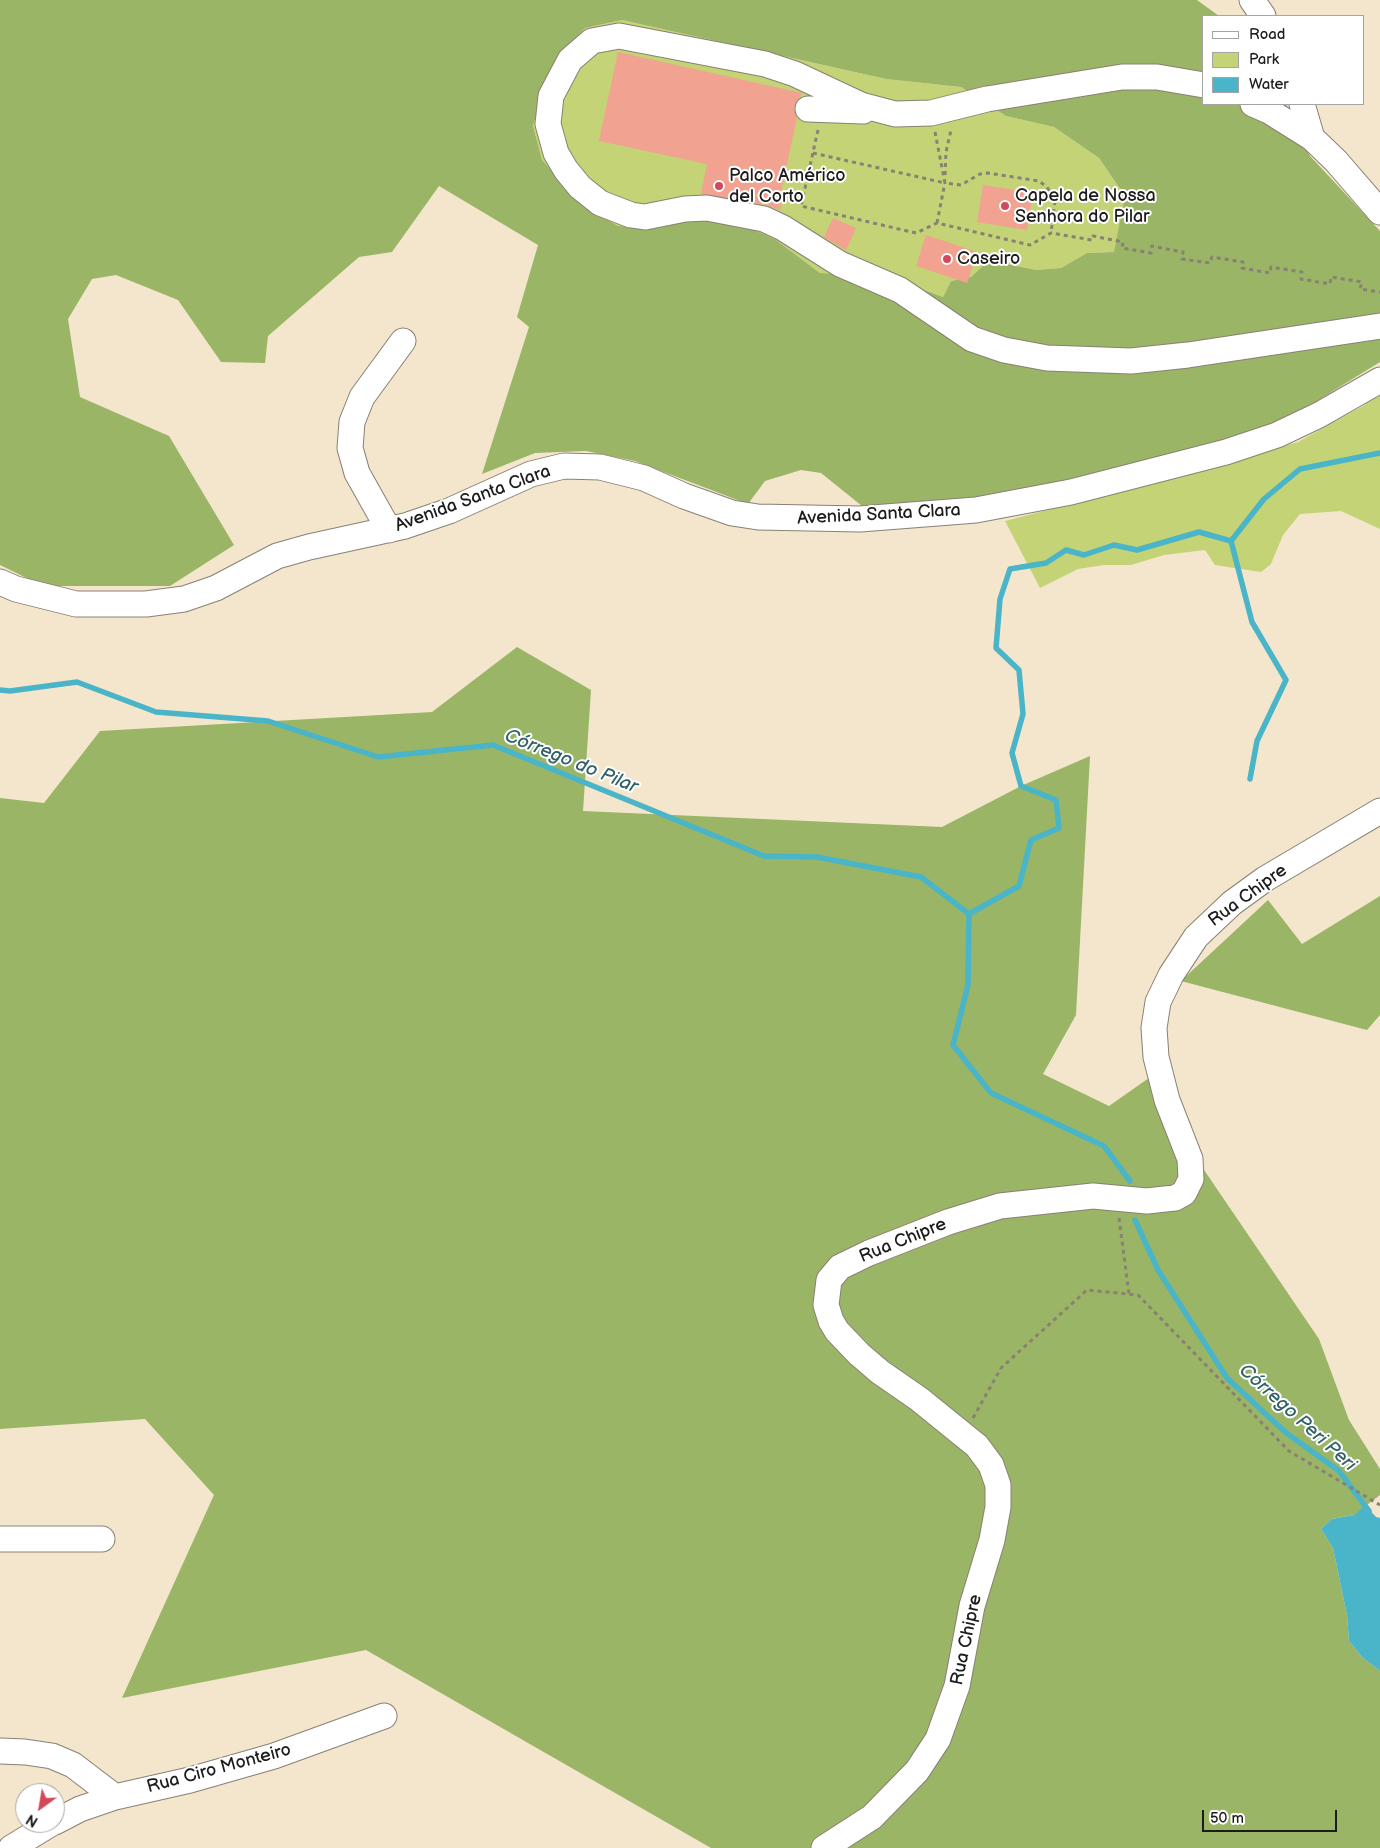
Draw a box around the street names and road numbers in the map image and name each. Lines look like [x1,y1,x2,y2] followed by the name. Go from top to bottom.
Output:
[392,461,554,537] street label: Avenida Santa Clara
[797,500,961,530] street label: Avenida Santa Clara
[1204,860,1292,932] street label: Rua Chipre
[856,1214,950,1268] street label: Rua Chipre
[947,1593,987,1687] street label: Rua Chipre
[145,1739,293,1799] street label: Rua Ciro Monteiro

